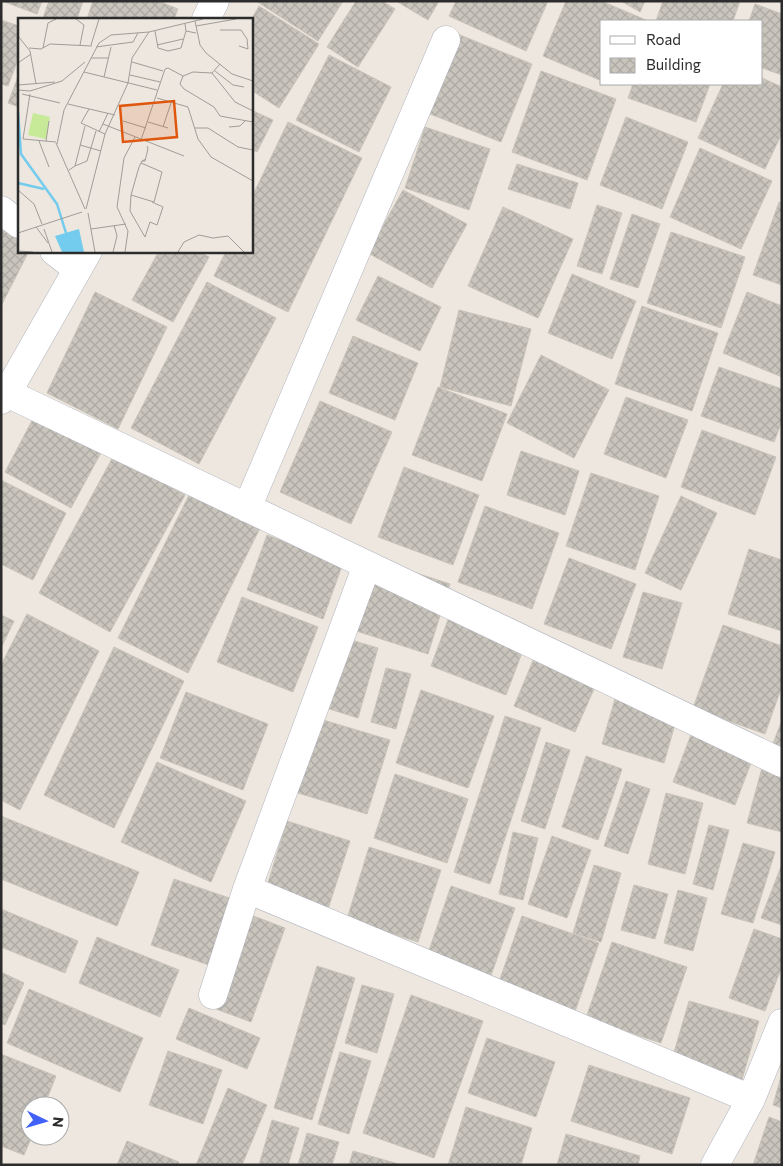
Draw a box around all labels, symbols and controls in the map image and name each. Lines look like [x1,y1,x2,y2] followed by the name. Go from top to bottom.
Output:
[18,18,252,252] inset map
[600,20,763,85] legend
[646,30,681,48] text: Road
[646,55,701,73] text: Building
[20,1096,70,1146] north arrow
[50,1116,67,1128] text: N

